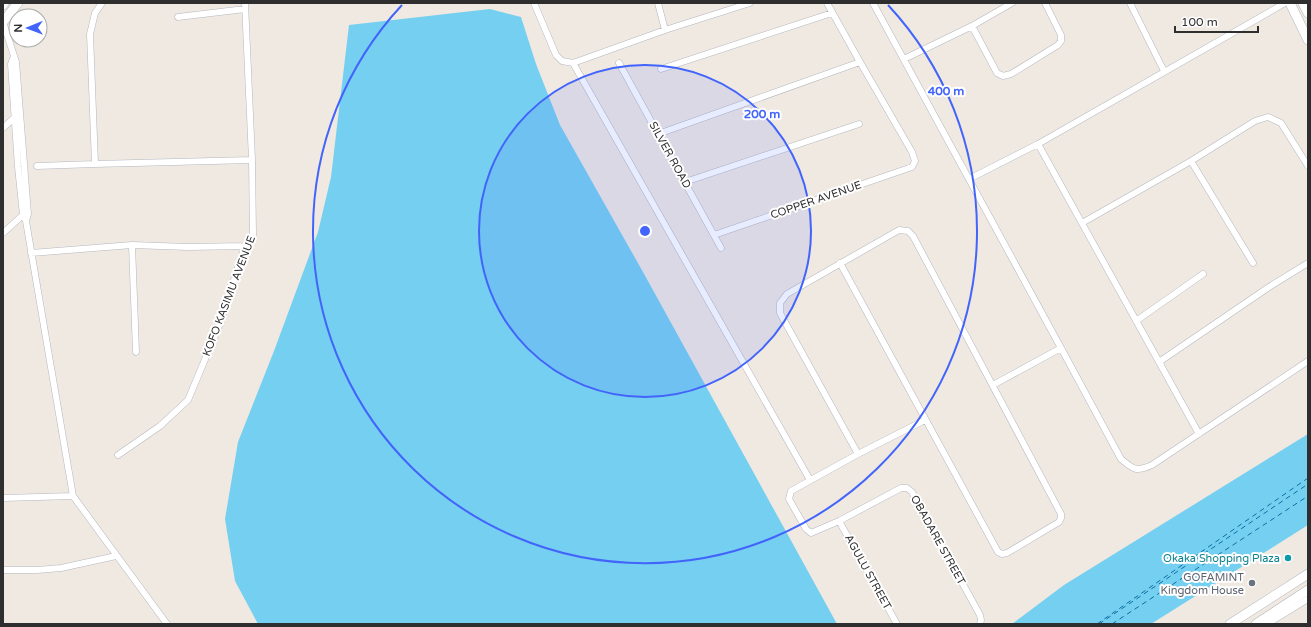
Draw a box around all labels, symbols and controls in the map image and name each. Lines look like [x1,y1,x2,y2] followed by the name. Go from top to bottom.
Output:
[8,8,48,48] north arrow
[1175,8,1258,34] scale bar
[1181,15,1218,29] text: 100 m
[12,24,25,33] text: N
[928,84,964,98] text: 400 m
[744,107,780,121] text: 200 m
[646,119,694,191] street label: SILVER ROAD
[769,178,863,222] street label: COPPER AVENUE
[638,224,652,238] centre of rings
[200,234,258,358] street label: KOFO KASIMU AVENUE
[908,493,968,587] street label: OBADARE STREET
[842,532,894,612] street label: AGULU STREET
[1163,552,1280,565] place label: Okaka Shopping Plaza
[1283,553,1293,563] marker: Okaka Shopping Plaza
[1161,571,1244,597] place label: GOFAMINT Kingdom House
[1247,578,1257,588] marker: GOFAMINT Kingdom House

